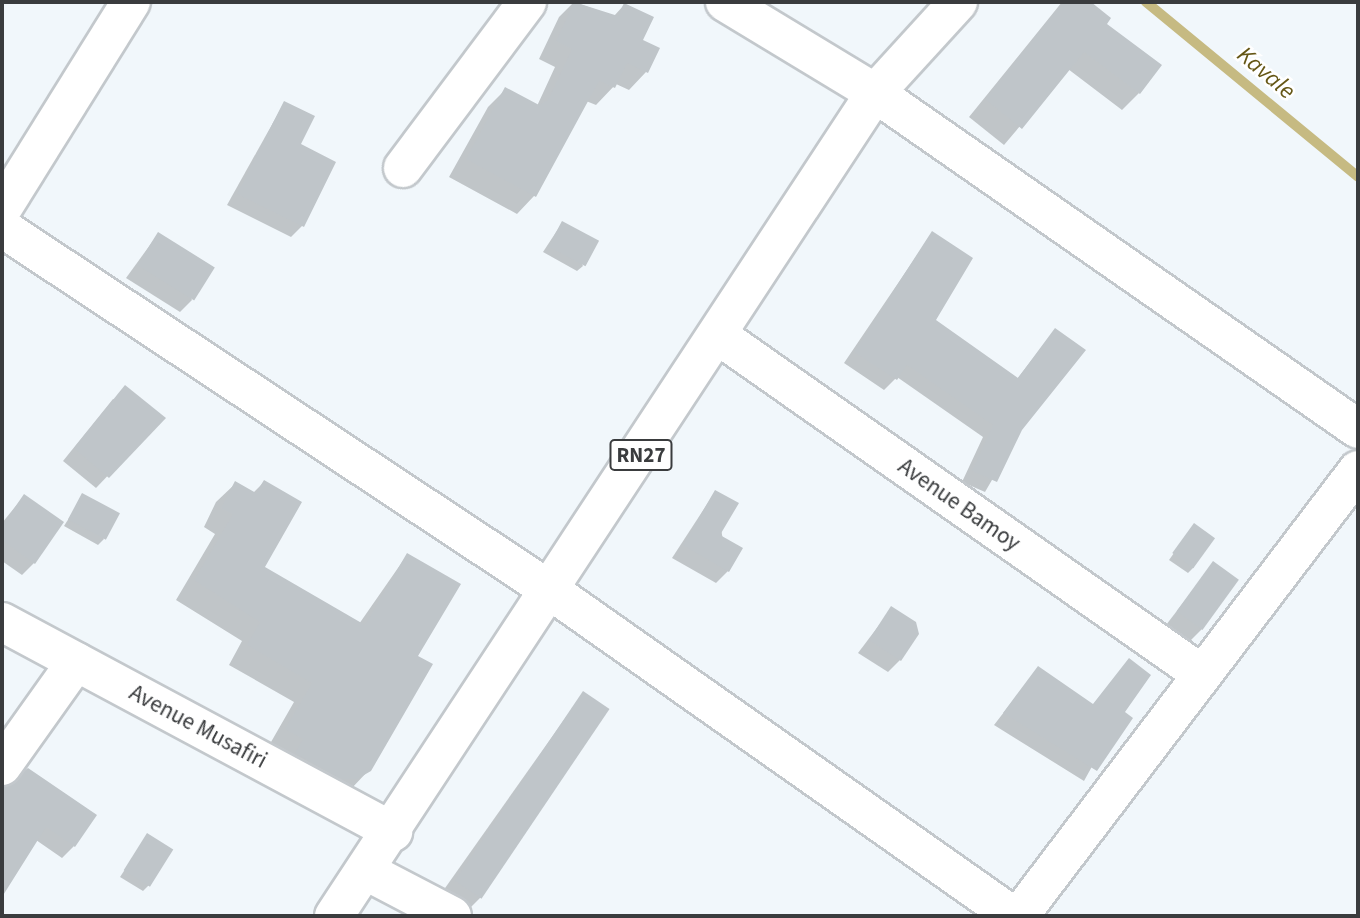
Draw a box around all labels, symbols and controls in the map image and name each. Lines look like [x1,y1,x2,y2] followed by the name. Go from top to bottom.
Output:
[1231,40,1301,106] water label: Kavale
[608,438,674,472] road number: RN27
[893,453,1025,557] street label: Avenue Bamoy
[124,679,272,775] street label: Avenue Musafiri

